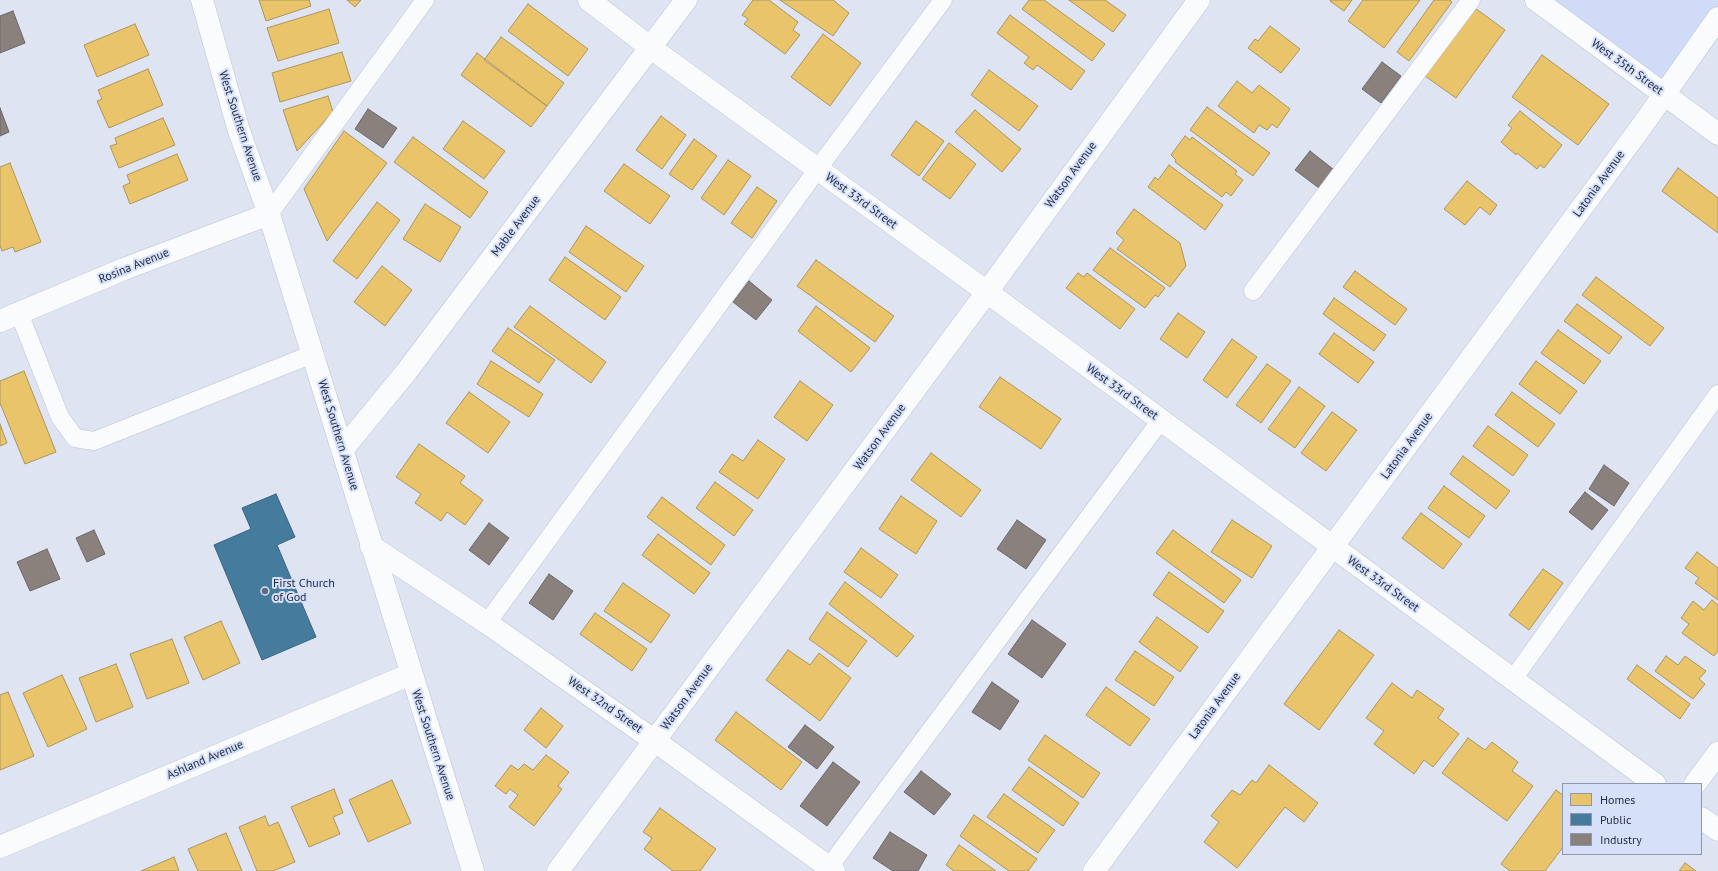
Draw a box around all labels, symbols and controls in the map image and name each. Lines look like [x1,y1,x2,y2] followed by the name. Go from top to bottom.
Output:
[1588,36,1666,98] street label: West 35th Street
[215,69,265,183] street label: West Southern Avenue
[1042,139,1100,211] street label: Watson Avenue
[1570,148,1628,220] street label: Latonia Avenue
[822,170,900,232] street label: West 33rd Street
[489,193,543,259] street label: Mable Avenue
[97,245,171,287] street label: Rosina Avenue
[1083,361,1161,423] street label: West 33rd Street
[314,378,362,492] street label: West Southern Avenue
[851,401,909,473] street label: Watson Avenue
[1378,410,1436,482] street label: Latonia Avenue
[1344,553,1422,615] street label: West 33rd Street
[273,577,335,605] place label: First Church of God
[260,586,270,596] marker: First Church of God
[658,661,716,733] street label: Watson Avenue
[1186,670,1244,742] street label: Latonia Avenue
[565,674,645,736] street label: West 32nd Street
[408,688,458,802] street label: West Southern Avenue
[165,737,245,783] street label: Ashland Avenue
[1562,783,1702,855] legend
[1600,792,1635,807] text: Homes
[1600,812,1631,827] text: Public
[1600,832,1642,847] text: Industry

